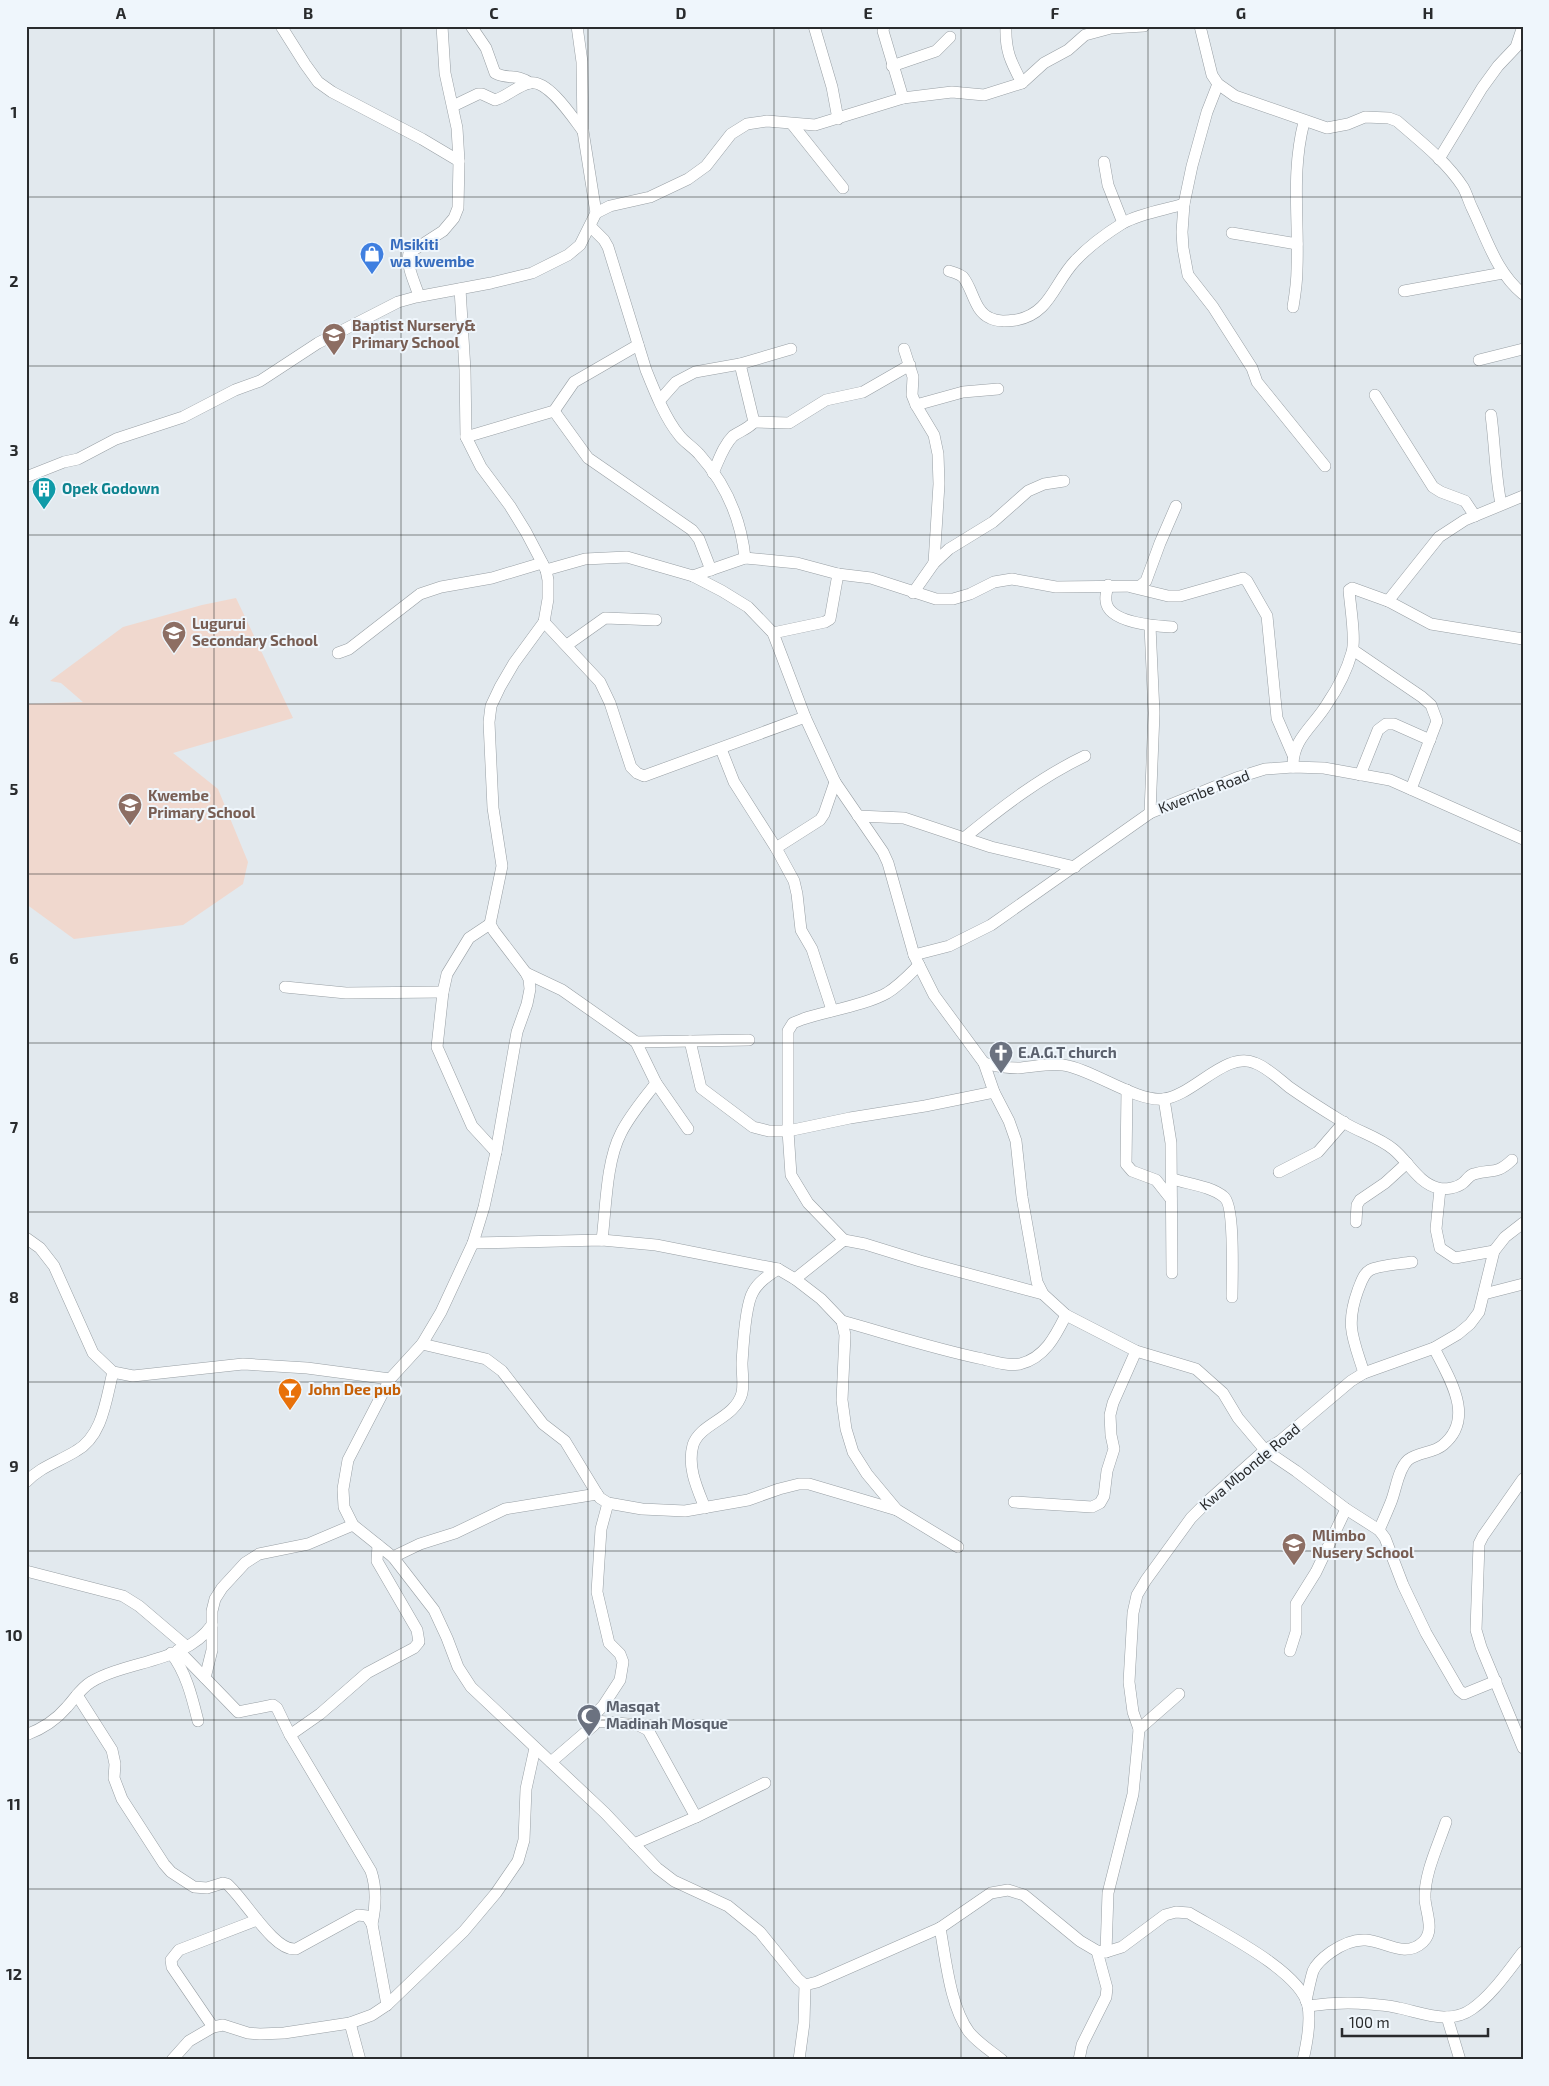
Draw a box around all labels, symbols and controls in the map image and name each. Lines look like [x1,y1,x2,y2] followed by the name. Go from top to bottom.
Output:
[116,3,127,22] text: A
[303,3,313,22] text: B
[489,3,499,22] text: C
[676,3,687,22] text: D
[863,3,873,22] text: E
[1051,3,1060,22] text: F
[1236,3,1246,22] text: G
[1422,3,1434,22] text: H
[11,102,17,121] text: 1
[390,235,475,270] place label: Msikiti wa kwembe
[359,241,385,275] shop icon: Msikiti wa kwembe
[9,271,19,290] text: 2
[352,316,476,352] place label: Baptist Nursery& Primary School
[321,322,347,356] school or university icon: Baptist Nursery& Primary School
[9,440,19,459] text: 3
[31,476,57,510] building icon: Opek Godown
[62,479,159,497] place label: Opek Godown
[9,610,19,629] text: 4
[192,614,318,650] place label: Lugurui Secondary School
[161,620,187,654] school or university icon: Lugurui Secondary School
[1155,765,1252,817] street label: Kwembe Road
[10,779,19,798] text: 5
[148,786,256,822] place label: Kwembe Primary School
[117,792,143,826] school or university icon: Kwembe Primary School
[9,948,19,967] text: 6
[988,1040,1014,1074] church icon: E.A.G.T church
[1018,1043,1117,1061] place label: E.A.G.T church
[10,1117,19,1136] text: 7
[9,1287,19,1306] text: 8
[277,1377,303,1411] bar icon: John Dee pub
[308,1380,401,1398] place label: John Dee pub
[1195,1419,1303,1514] street label: Kwa Mbonde Road
[9,1456,19,1475] text: 9
[1312,1526,1414,1562] place label: Mlimbo Nusery School
[1281,1532,1307,1566] school or university icon: Mlimbo Nusery School
[5,1625,23,1644] text: 10
[606,1697,728,1732] place label: Masqat Madinah Mosque
[576,1703,602,1737] mosque icon: Masqat Madinah Mosque
[7,1794,21,1813] text: 11
[6,1964,22,1983] text: 12
[1342,2006,1488,2038] scale bar
[1349,2013,1390,2031] text: 100 m

